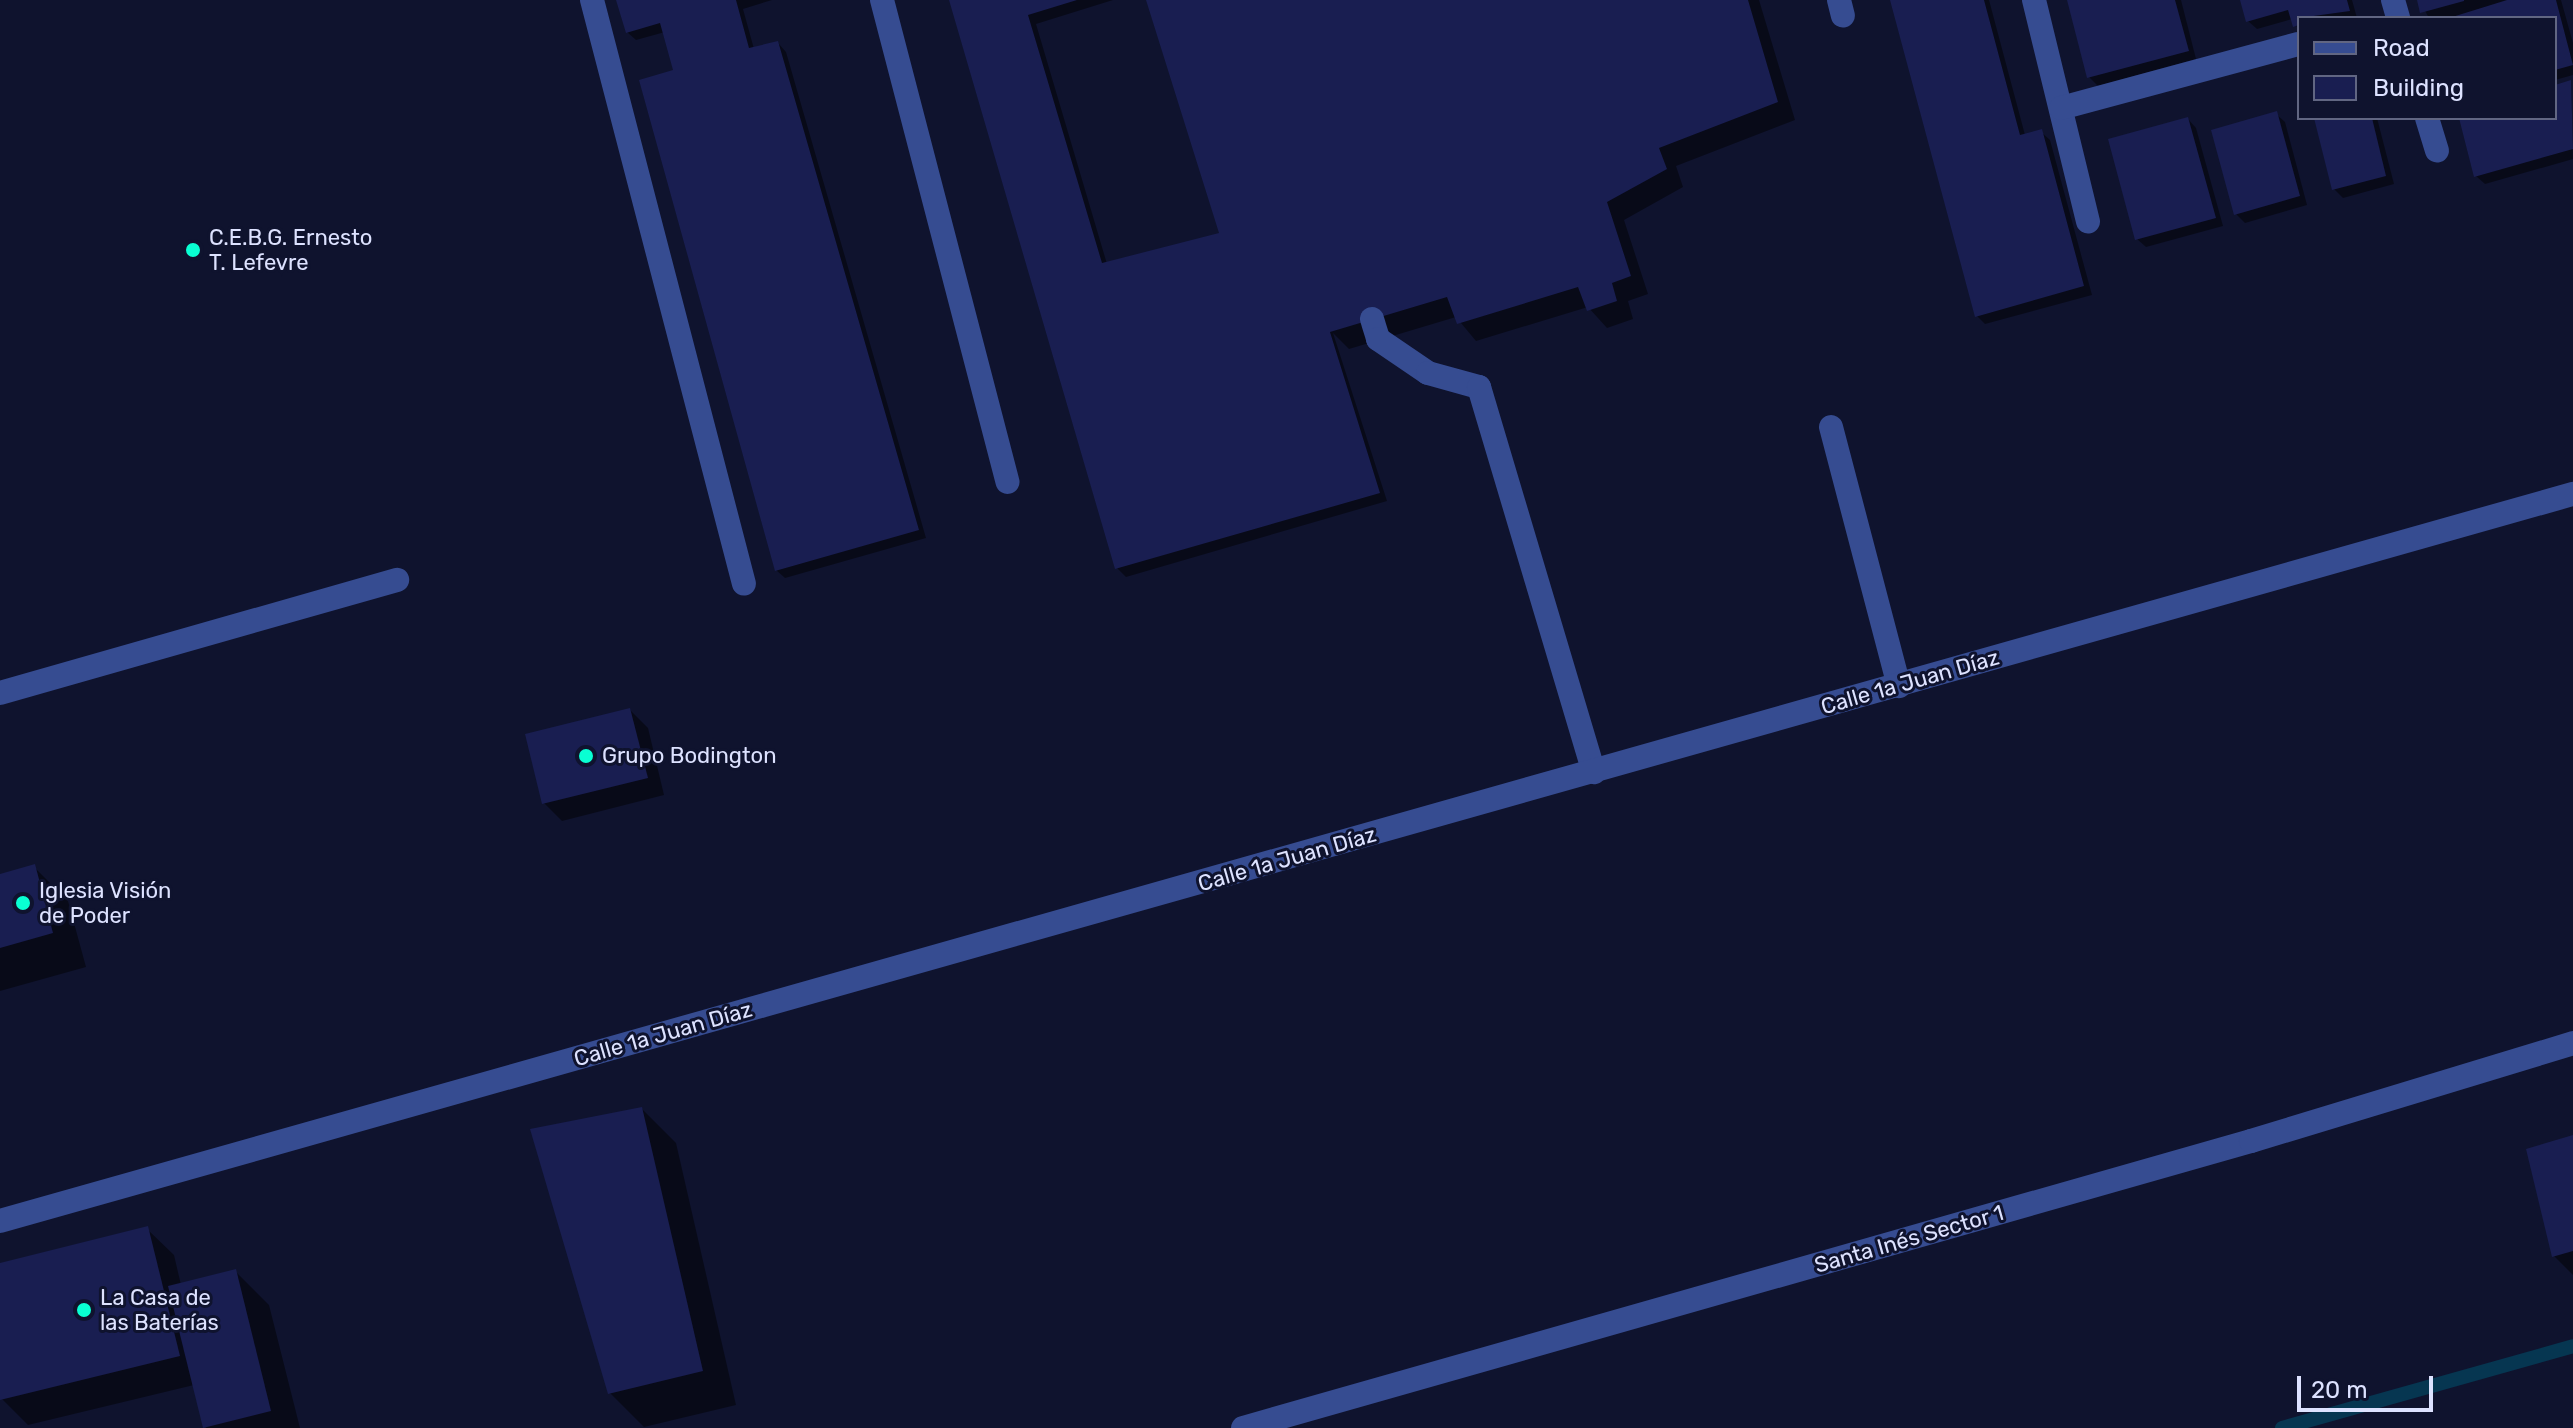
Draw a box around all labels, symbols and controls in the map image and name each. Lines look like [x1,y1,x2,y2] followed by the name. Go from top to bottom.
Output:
[2297,16,2557,120] legend
[2373,34,2430,62] text: Road
[2373,74,2464,102] text: Building
[209,224,372,276] place label: C.E.B.G. Ernesto T. Lefevre
[184,241,202,259] marker: C.E.B.G. Ernesto T. Lefevre
[1818,644,2002,720] street label: Calle 1a Juan Díaz
[602,743,776,769] place label: Grupo Bodington
[577,747,595,765] marker: Grupo Bodington
[1195,821,1379,897] street label: Calle 1a Juan Díaz
[39,877,172,928] place label: Iglesia Visión de Poder
[14,894,32,912] marker: Iglesia Visión de Poder
[571,996,755,1072] street label: Calle 1a Juan Díaz
[1811,1199,2007,1279] street label: Santa Inés Sector 1
[100,1284,219,1336] place label: La Casa de las Baterías
[75,1301,93,1319] marker: La Casa de las Baterías
[2301,1360,2437,1410] scale bar
[2311,1376,2368,1404] text: 20 m

